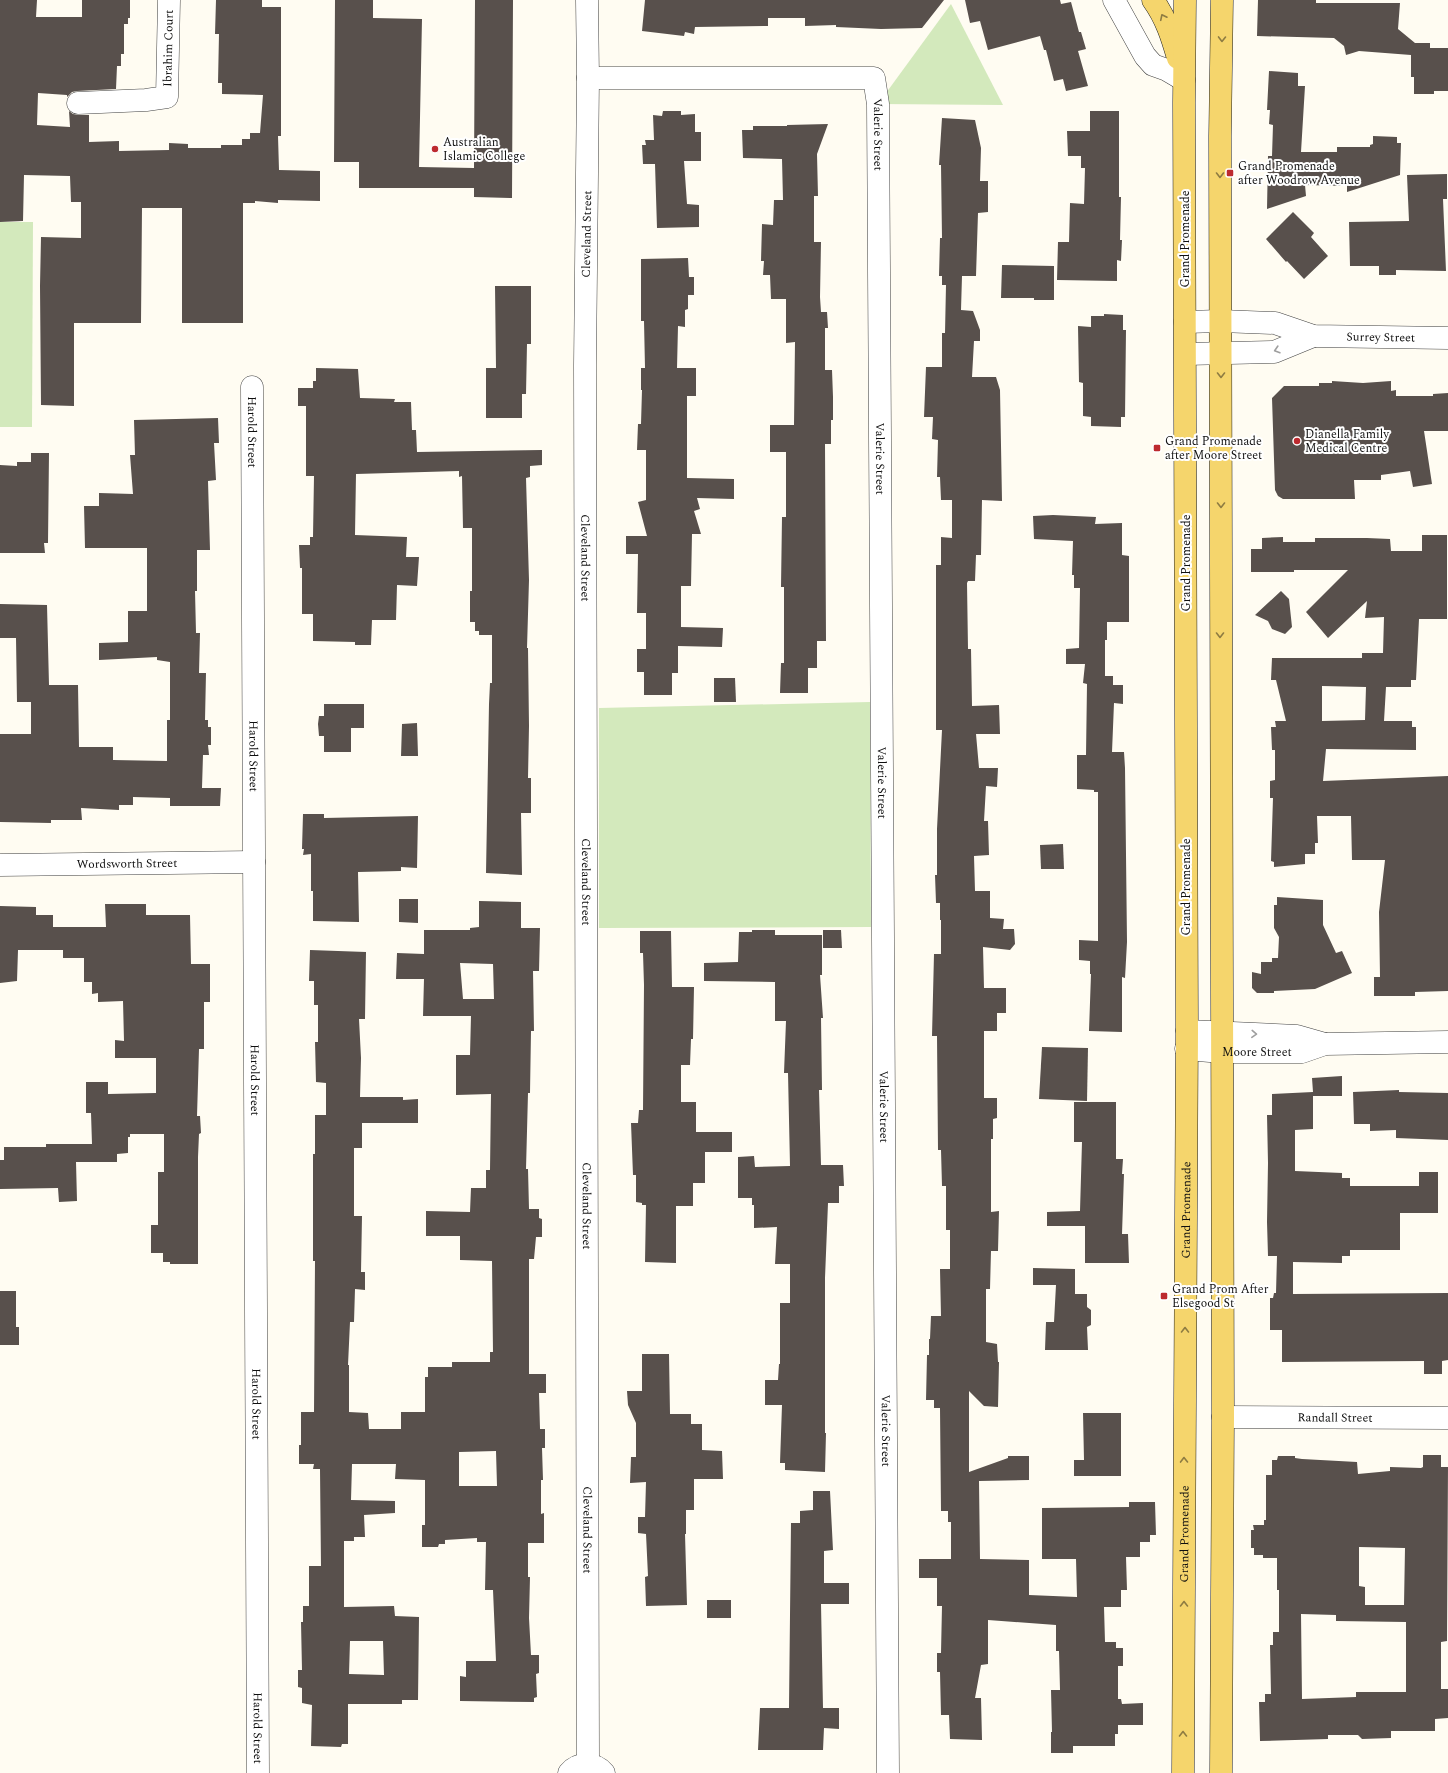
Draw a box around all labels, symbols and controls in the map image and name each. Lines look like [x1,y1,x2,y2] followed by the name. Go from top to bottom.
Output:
[158,10,178,87] street label: Ibrahim Court
[1160,13,1168,21] one-way arrow
[1218,36,1226,42] one-way arrow
[868,97,888,171] street label: Valerie Street
[443,133,526,166] place label: Australian Islamic College
[430,144,440,154] marker: Australian Islamic College
[1238,157,1360,190] place label: Grand Promenade after Woodrow Avenue
[1225,168,1235,178] marker: Grand Promenade after Woodrow Avenue
[1216,172,1224,178] one-way arrow
[577,190,597,278] street label: Cleveland Street
[1176,190,1195,287] street label: Grand Promenade
[1346,327,1415,347] street label: Surrey Street
[1274,345,1281,354] one-way arrow
[1217,372,1225,378] one-way arrow
[243,396,262,468] street label: Harold Street
[870,422,890,495] street label: Valerie Street
[1305,425,1390,458] place label: Dianella Family Medical Centre
[1165,432,1262,465] place label: Grand Promenade after Moore Street
[1292,436,1302,446] marker: Dianella Family Medical Centre
[1152,443,1162,453] marker: Grand Promenade after Moore Street
[1217,502,1225,508] one-way arrow
[576,514,595,602] street label: Cleveland Street
[1177,514,1196,611] street label: Grand Promenade
[1216,632,1224,638] one-way arrow
[244,720,263,792] street label: Harold Street
[872,746,892,819] street label: Valerie Street
[577,838,596,926] street label: Cleveland Street
[1177,838,1196,935] street label: Grand Promenade
[76,853,177,874] street label: Wordsworth Street
[1251,1029,1257,1038] one-way arrow
[1222,1043,1292,1062] street label: Moore Street
[245,1044,265,1116] street label: Harold Street
[874,1070,894,1143] street label: Valerie Street
[1176,1161,1196,1259] street label: Grand Promenade
[577,1162,596,1250] street label: Cleveland Street
[1172,1280,1269,1313] place label: Grand Prom After Elsegood St
[1159,1291,1169,1301] marker: Grand Prom After Elsegood St
[1181,1327,1189,1333] one-way arrow
[247,1368,266,1440] street label: Harold Street
[876,1394,896,1467] street label: Valerie Street
[1297,1408,1373,1427] street label: Randall Street
[1180,1457,1189,1463] one-way arrow
[1175,1485,1194,1583] street label: Grand Promenade
[578,1486,597,1574] street label: Cleveland Street
[1180,1601,1188,1607] one-way arrow
[248,1692,267,1764] street label: Harold Street
[1179,1731,1187,1737] one-way arrow

